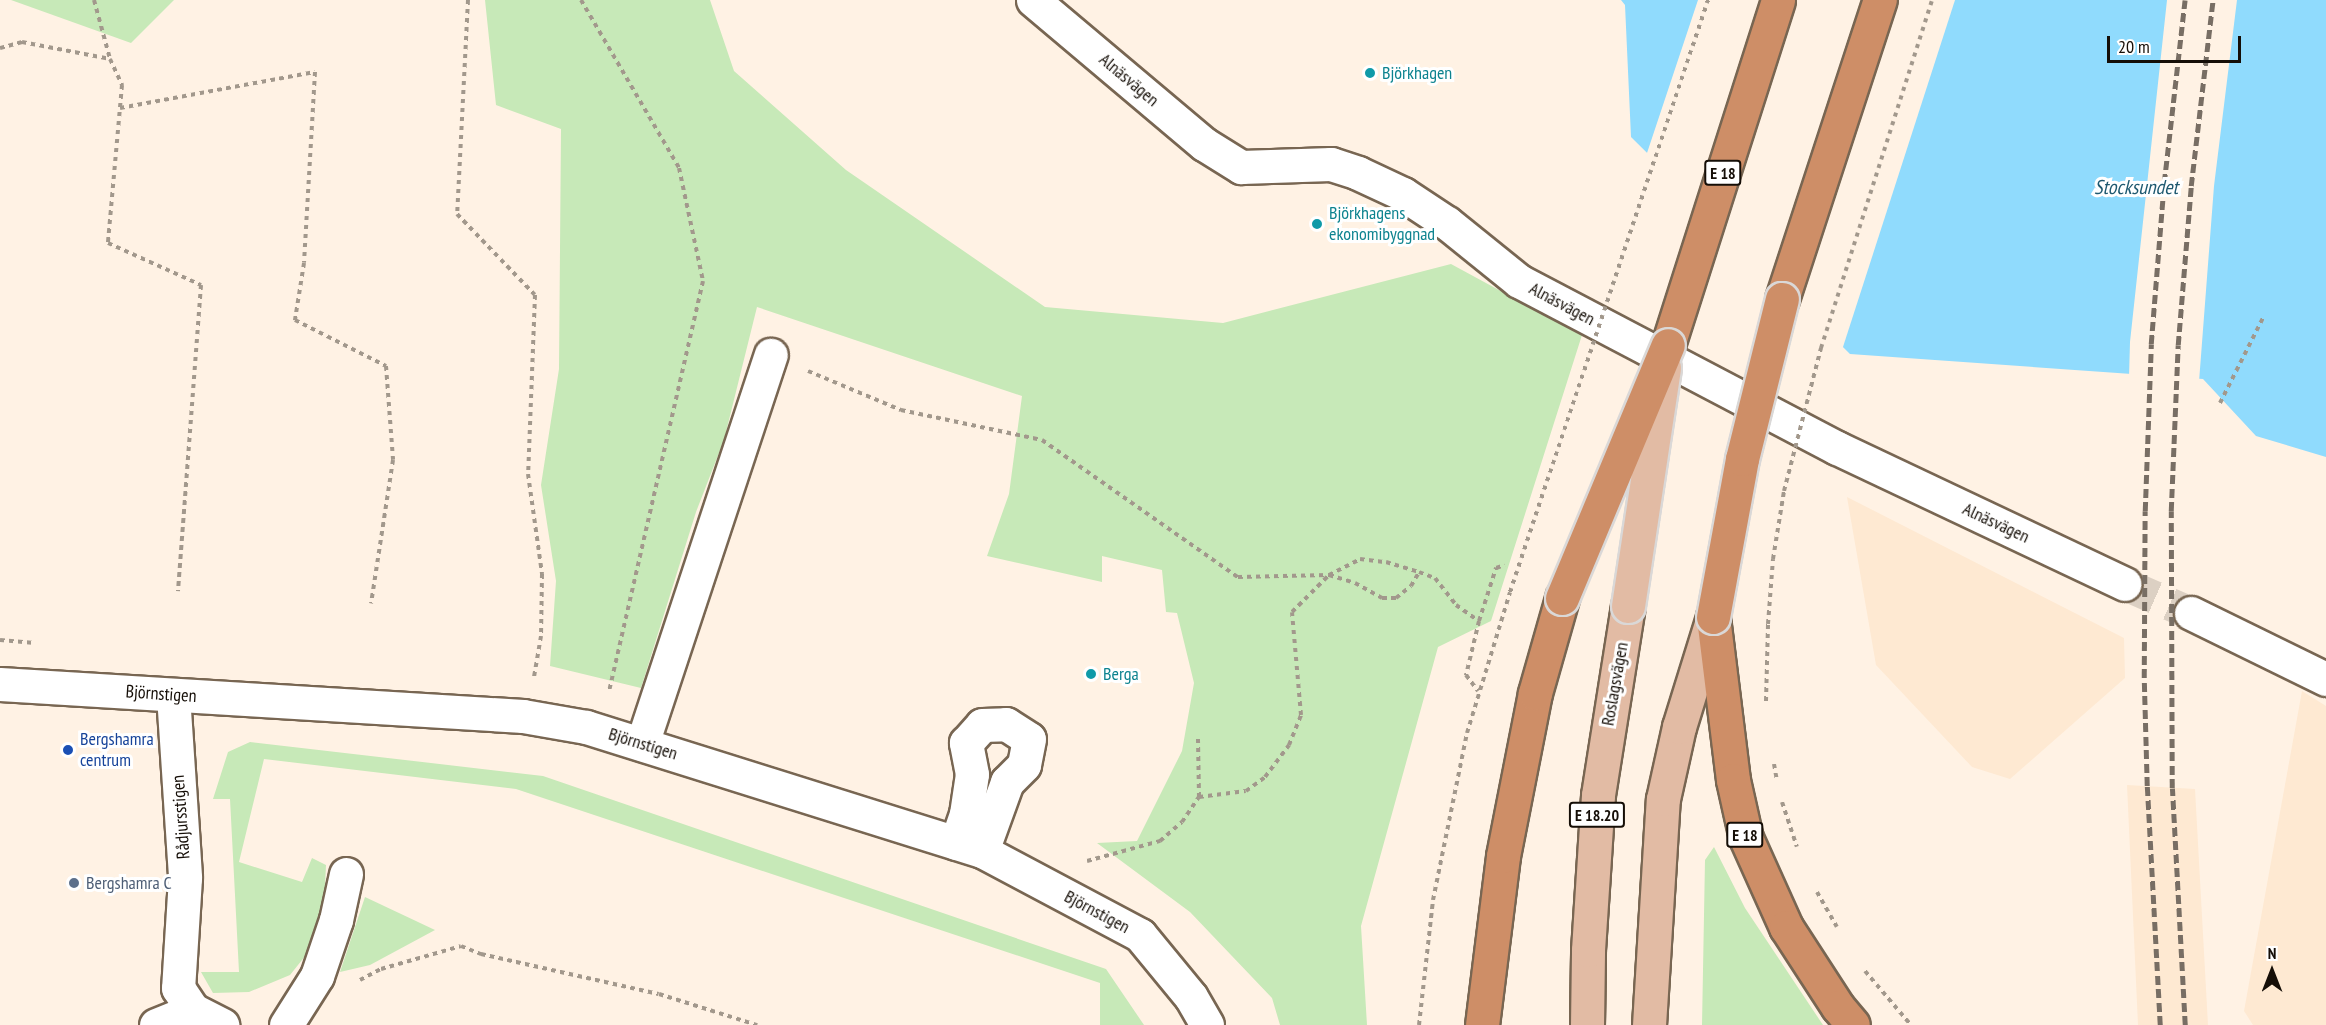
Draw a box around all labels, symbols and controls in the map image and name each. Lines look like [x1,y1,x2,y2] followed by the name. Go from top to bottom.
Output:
[2110,24,2244,62] scale bar
[2118,35,2150,58] text: 20 m
[1095,49,1163,111] street label: Alnäsvägen
[1382,62,1452,84] place label: Björkhagen
[1363,66,1377,80] marker: Björkhagen
[1704,160,1742,186] road number: E 18
[2094,175,2178,199] water label: Stocksundet
[1329,203,1435,246] place label: Björkhagens ekonomibyggnad
[1310,217,1324,231] marker: Björkhagens ekonomibyggnad
[1526,278,1598,330] street label: Alnäsvägen
[1959,498,2033,548] street label: Alnäsvägen
[1597,641,1633,727] street label: Roslagsvägen
[1103,663,1139,685] place label: Berga
[1084,667,1098,681] marker: Berga
[125,681,197,707] street label: Björnstigen
[606,723,680,765] street label: Björnstigen
[80,729,154,771] place label: Bergshamra centrum
[61,743,75,757] marker: Bergshamra centrum
[167,774,195,860] street label: Rådjursstigen
[1568,802,1626,828] road number: E 18.20
[1726,822,1764,848] road number: E 18
[86,872,172,894] place label: Bergshamra C
[67,876,81,890] marker: Bergshamra C
[1061,886,1133,938] street label: Björnstigen
[2242,941,2302,1001] north arrow
[2268,943,2276,963] text: N

